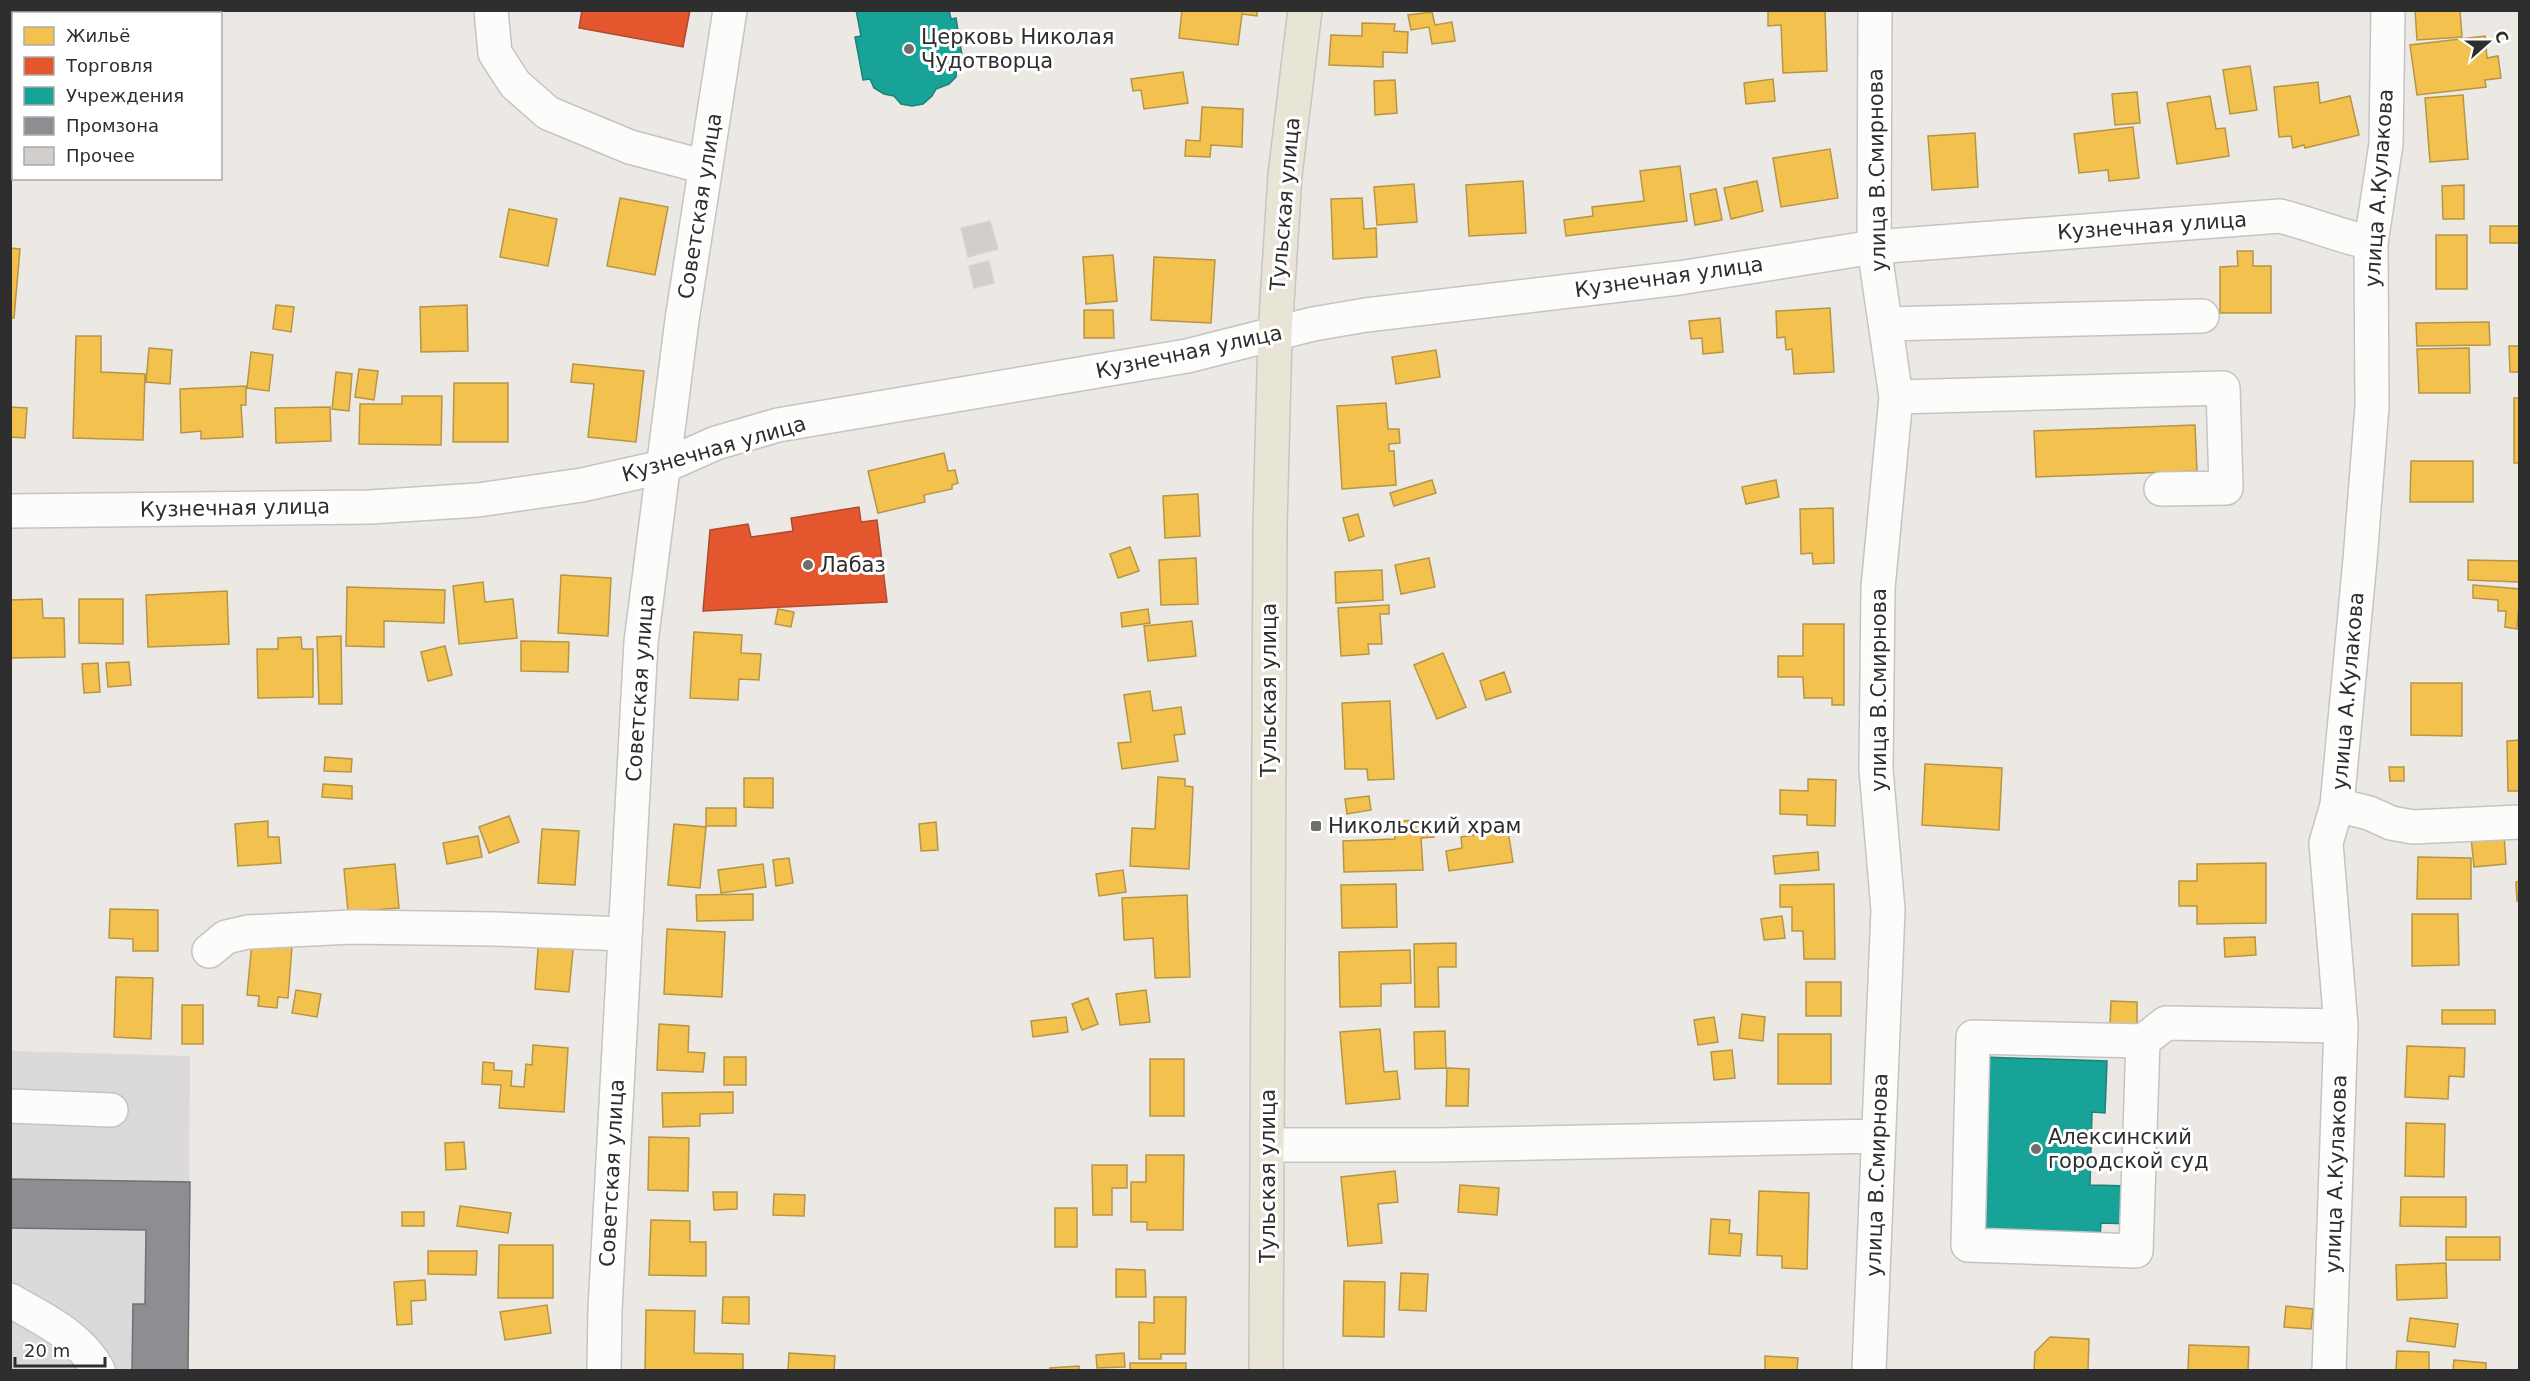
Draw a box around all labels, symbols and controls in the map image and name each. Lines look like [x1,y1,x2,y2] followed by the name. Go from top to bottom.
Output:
[12,12,222,180] legend
[2458,12,2518,72] north arrow
[66,25,130,46] text: Жильё
[921,25,1114,73] place label: Церковь Николая Чудотворца
[2491,28,2513,46] text: С
[902,42,916,56] marker: Церковь Николая Чудотворца
[65,55,153,76] text: Торговля
[1863,68,1891,272] street label: улица В.Смирнова
[66,85,184,106] text: Учреждения
[2360,88,2398,288] street label: улица А.Кулакова
[673,111,727,301] street label: Советская улица
[66,115,159,136] text: Промзона
[1265,116,1305,293] street label: Тульская улица
[66,145,135,166] text: Прочее
[2056,207,2248,245] street label: Кузнечная улица
[1573,252,1765,302] street label: Кузнечная улица
[1094,320,1284,384] street label: Кузнечная улица
[619,411,809,487] street label: Кузнечная улица
[140,494,330,522] street label: Кузнечная улица
[820,553,886,577] place label: Лабаз
[801,558,815,572] marker: Лабаз
[1867,588,1891,792] street label: улица В.Смирнова
[2327,591,2369,791] street label: улица А.Кулакова
[621,593,659,783] street label: Советская улица
[1257,603,1281,778] street label: Тульская улица
[1328,814,1521,838] place label: Никольский храм
[1309,819,1323,833] marker: Никольский храм
[1861,1073,1893,1277] street label: улица В.Смирнова
[2321,1074,2351,1274] street label: улица А.Кулакова
[595,1078,629,1268] street label: Советская улица
[1256,1089,1280,1264] street label: Тульская улица
[2048,1125,2208,1173] place label: Алексинский городской суд
[2029,1142,2043,1156] marker: Алексинский городской суд
[15,1330,105,1368] scale bar
[24,1340,70,1361] text: 20 m

